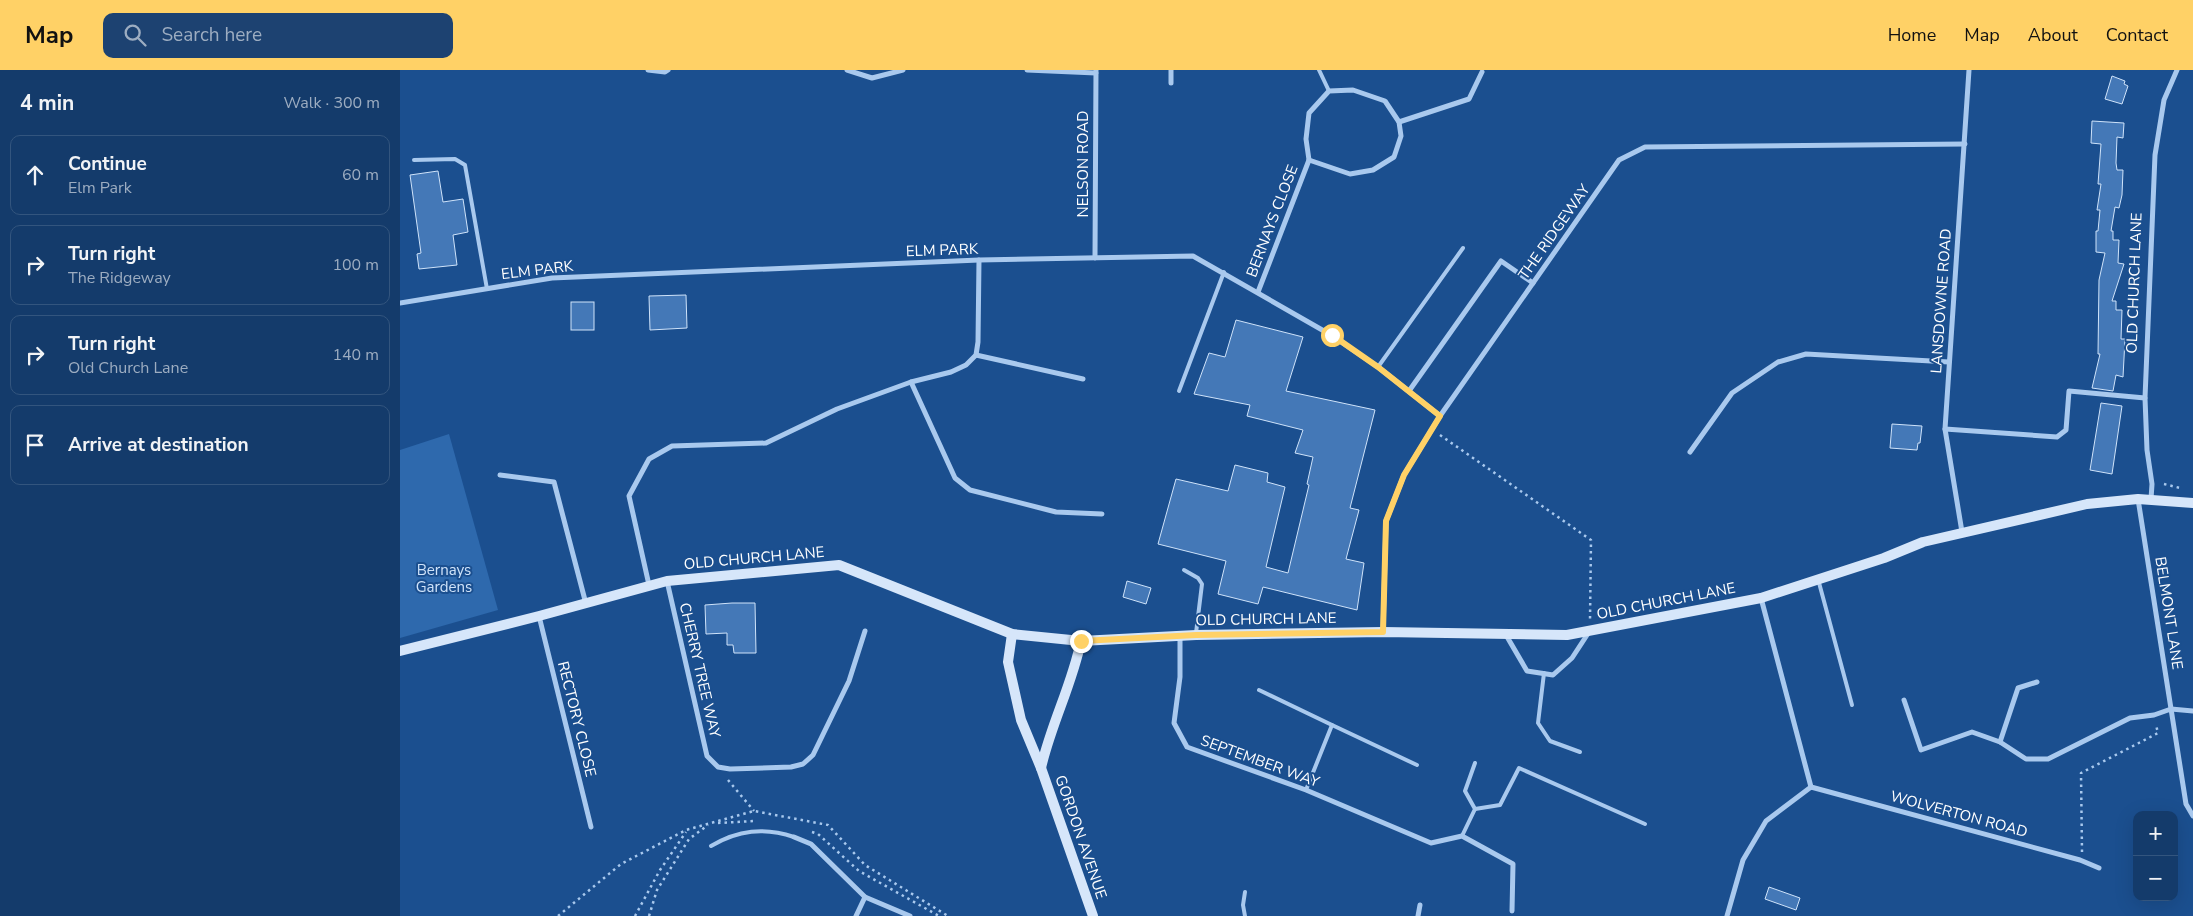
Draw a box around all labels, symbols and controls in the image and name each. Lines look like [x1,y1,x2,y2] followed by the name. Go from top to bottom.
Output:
[103,13,453,58] search box
[25,19,73,51] text: Map
[121,21,149,49] icon: search
[161,22,262,48] text: Search here
[1888,23,1936,47] text: Home
[1964,23,2000,47] text: Map
[2028,23,2078,47] text: About
[2106,23,2168,47] text: Contact
[20,89,74,117] text: 4 min
[284,92,380,114] text: Walk · 300 m
[1073,111,1093,217] street label: NELSON ROAD
[68,151,147,177] text: Continue
[21,161,49,189] icon: ahead
[1241,162,1303,280] street label: BERNAYS CLOSE
[342,164,379,186] text: 60 m
[68,177,132,199] text: Elm Park
[1514,179,1595,284] street label: THE RIDGEWAY
[2122,212,2146,354] street label: OLD CHURCH LANE
[1926,228,1956,374] street label: LANSDOWNE ROAD
[906,239,979,261] street label: ELM PARK
[68,241,155,267] text: Turn right
[21,251,49,279] icon: right
[332,254,379,276] text: 100 m
[500,256,575,284] street label: ELM PARK
[68,267,171,289] text: The Ridgeway
[1321,324,1344,347] route start
[68,331,155,357] text: Turn right
[21,341,49,369] icon: right
[332,344,379,366] text: 140 m
[68,357,188,379] text: Old Church Lane
[21,431,49,459] icon: arrive
[68,432,249,458] text: Arrive at destination
[683,542,825,574] street label: OLD CHURCH LANE
[2150,555,2188,671] street label: BELMONT LANE
[416,560,472,597] park label: Bernays Gardens
[1595,578,1737,624] street label: OLD CHURCH LANE
[675,601,726,741] street label: CHERRY TREE WAY
[1195,608,1337,630] street label: OLD CHURCH LANE
[1070,630,1093,653] route end
[553,659,601,779] street label: RECTORY CLOSE
[1198,730,1323,792] street label: SEPTEMBER WAY
[1050,772,1112,902] street label: GORDON AVENUE
[1888,786,2030,842] street label: WOLVERTON ROAD
[2133,811,2178,901] map controls
[2133,811,2178,856] button: +
[2133,856,2178,901] button: −

